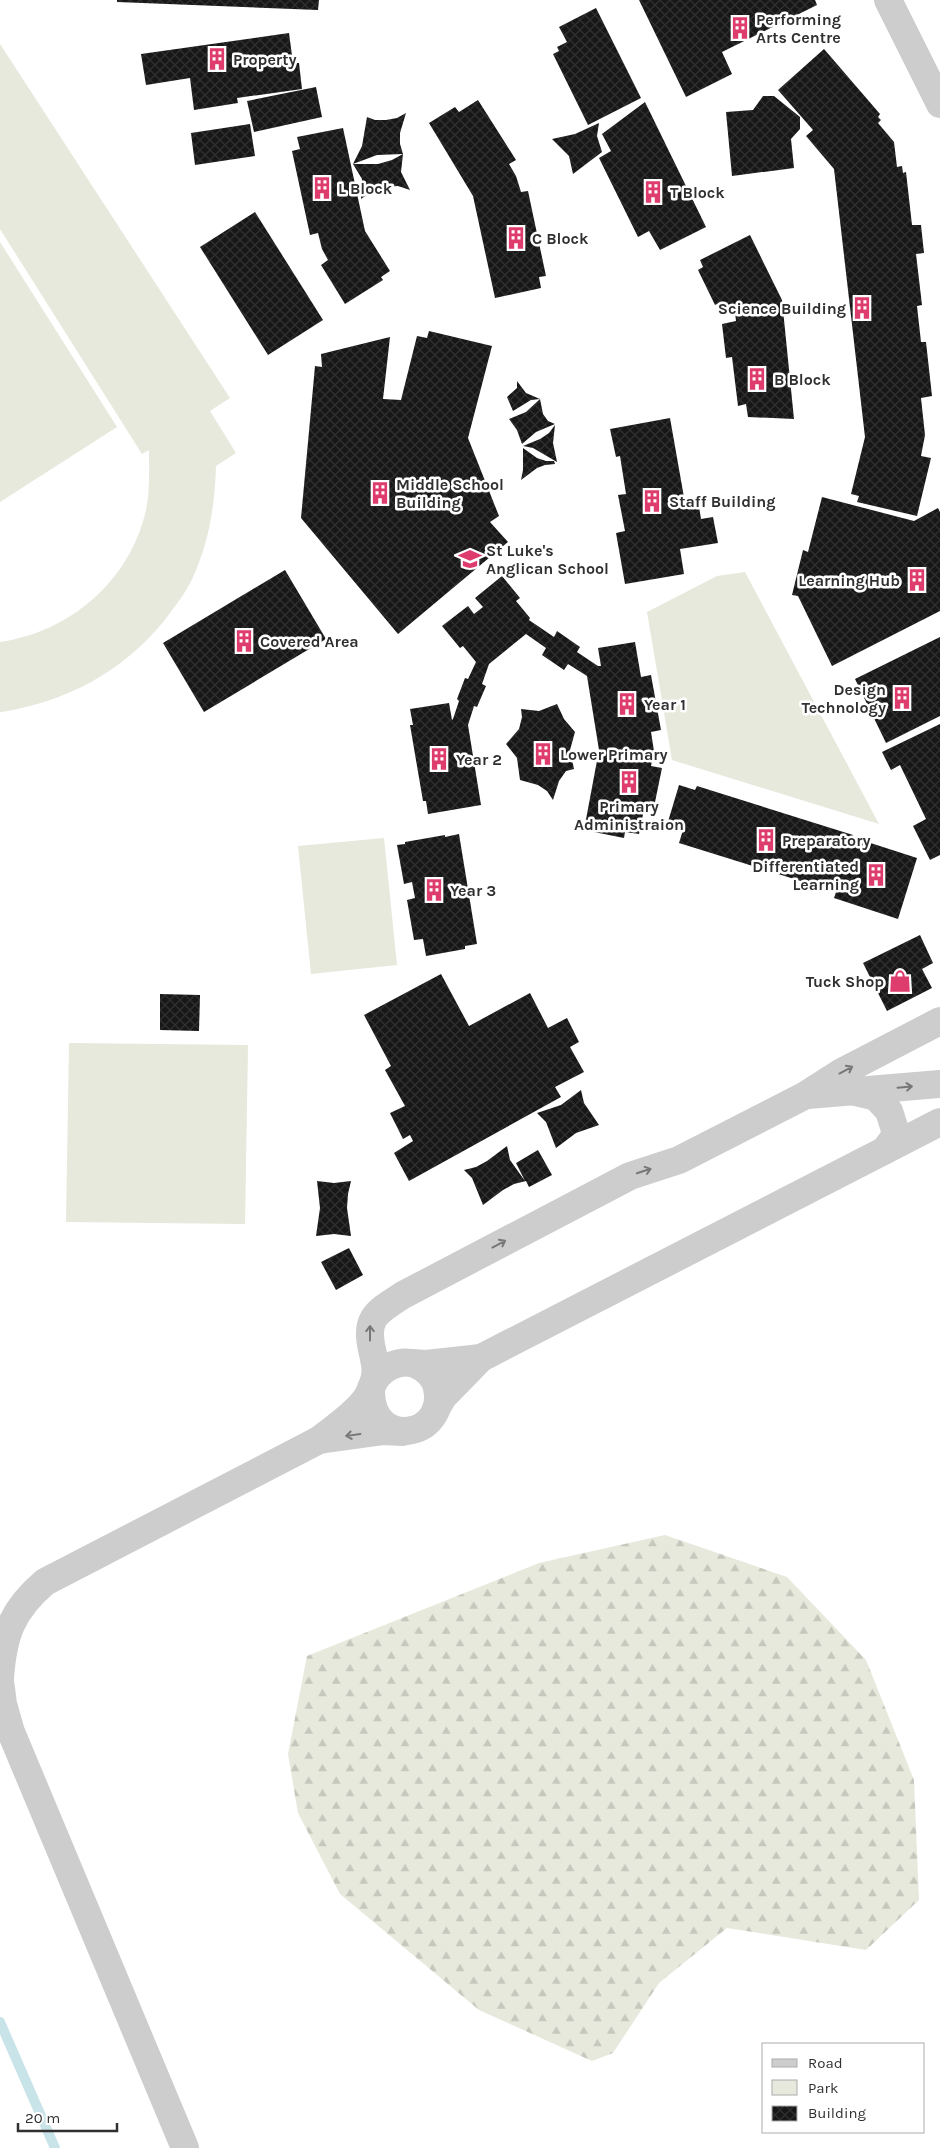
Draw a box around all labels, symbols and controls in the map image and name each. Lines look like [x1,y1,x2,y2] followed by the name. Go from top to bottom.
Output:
[756,10,841,47] place label: Performing Arts Centre
[727,15,753,41] building icon: Performing Arts Centre
[204,46,230,72] building icon: Property
[233,50,297,69] place label: Property
[309,175,335,201] building icon: L Block
[338,179,393,198] place label: L Block
[640,179,666,205] building icon: T Block
[670,183,725,202] place label: T Block
[503,225,529,251] building icon: C Block
[532,229,589,248] place label: C Block
[849,295,875,321] building icon: Science Building
[718,299,846,318] place label: Science Building
[744,366,770,392] building icon: B Block
[774,370,831,389] place label: B Block
[396,475,504,512] place label: Middle School Building
[367,480,393,506] building icon: Middle School Building
[639,488,665,514] building icon: Staff Building
[669,492,776,511] place label: Staff Building
[486,541,609,578] place label: St Luke's Anglican School
[457,546,483,572] school or university icon: St Luke's Anglican School
[904,567,930,593] building icon: Learning Hub
[798,571,900,590] place label: Learning Hub
[231,628,257,654] building icon: Covered Area
[260,632,359,651] place label: Covered Area
[801,680,886,717] place label: Design Technology
[889,685,915,711] building icon: Design Technology
[614,691,640,717] building icon: Year 1
[644,695,686,714] place label: Year 1
[530,741,556,767] building icon: Lower Primary
[560,745,668,764] place label: Lower Primary
[426,746,452,772] building icon: Year 2
[456,750,502,769] place label: Year 2
[616,769,642,795] building icon: Primary Administraion
[574,797,684,834] place label: Primary Administraion
[753,827,779,853] building icon: Preparatory
[782,831,871,850] place label: Preparatory
[752,857,859,894] place label: Differentiated Learning
[863,862,889,888] building icon: Differentiated Learning
[421,877,447,903] building icon: Year 3
[450,881,496,900] place label: Year 3
[887,968,913,994] shop icon: Tuck Shop
[806,972,884,991] place label: Tuck Shop
[838,1065,853,1075] one-way arrow
[897,1082,913,1091] one-way arrow
[636,1166,652,1176] one-way arrow
[491,1239,506,1248] one-way arrow
[365,1325,375,1342] one-way arrow
[346,1430,362,1440] one-way arrow
[762,2043,925,2133] legend
[808,2054,843,2072] text: Road
[808,2079,838,2097] text: Park
[18,2100,116,2132] scale bar
[808,2104,866,2122] text: Building
[25,2109,60,2127] text: 20 m

